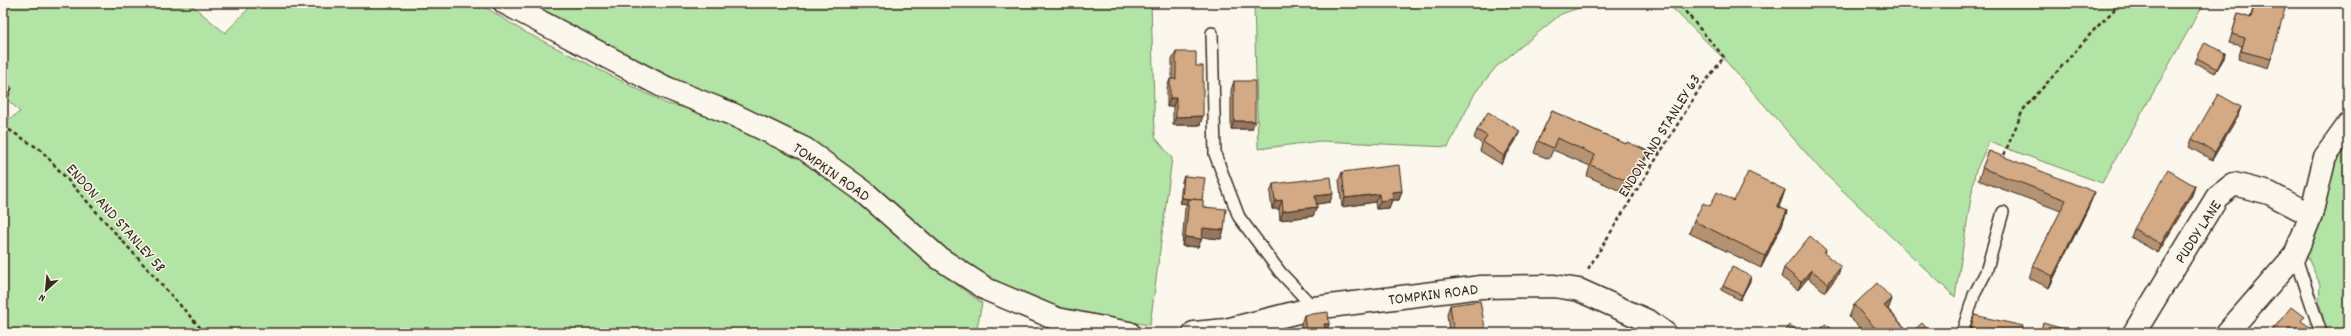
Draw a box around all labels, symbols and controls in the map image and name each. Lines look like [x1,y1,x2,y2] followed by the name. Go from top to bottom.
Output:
[1613,70,1707,202] street label: ENDON AND STANLEY 63
[787,138,874,208] street label: TOMPKIN ROAD
[60,159,171,278] street label: ENDON AND STANLEY 58
[2170,196,2229,269] street label: PUDDY LANE
[26,270,66,310] north arrow
[1387,279,1479,312] street label: TOMPKIN ROAD
[36,289,48,305] text: N

